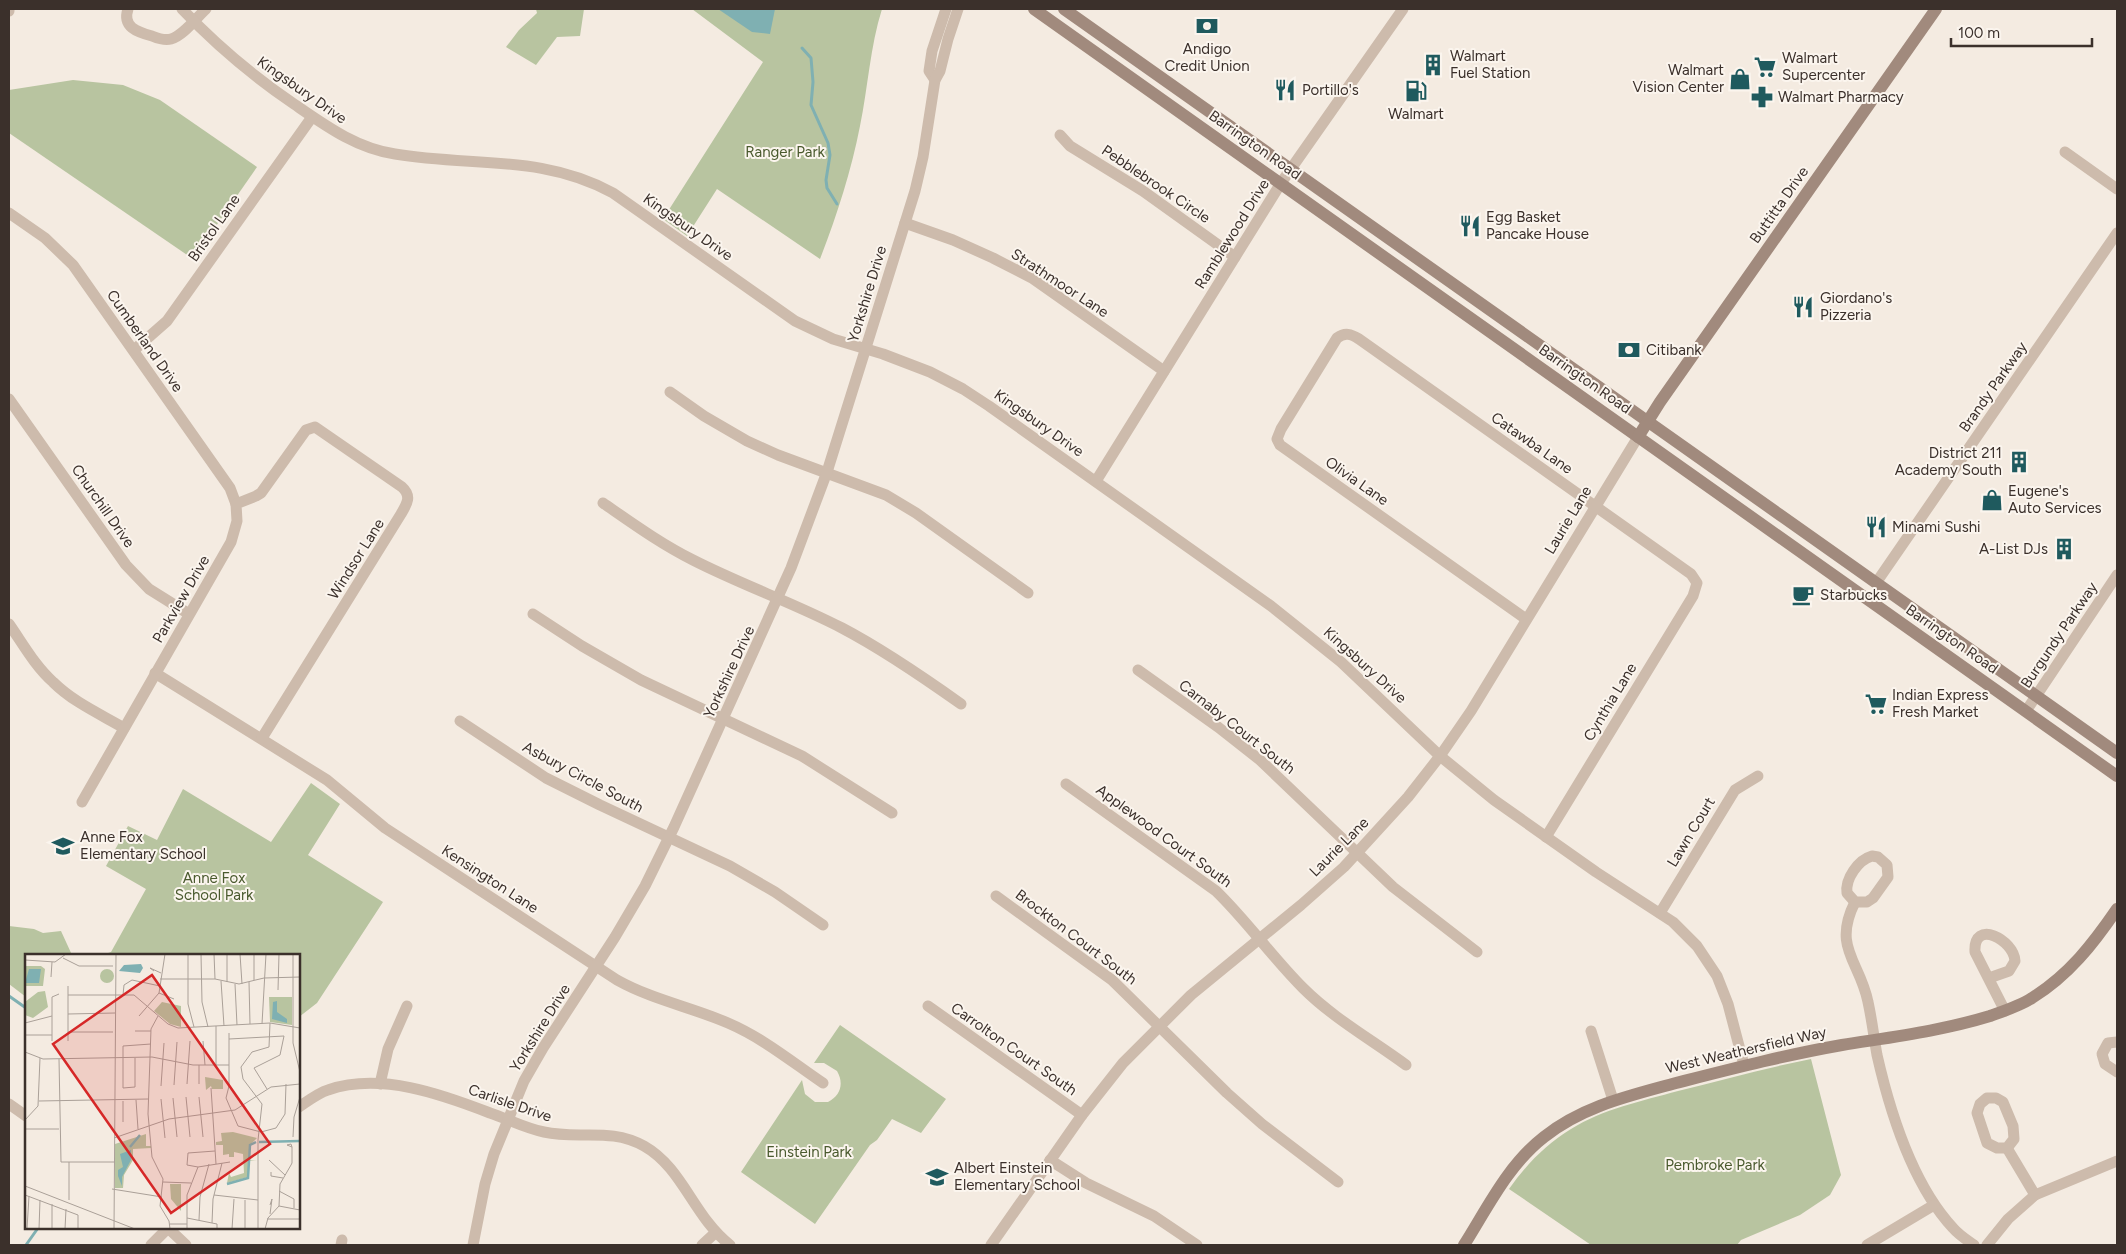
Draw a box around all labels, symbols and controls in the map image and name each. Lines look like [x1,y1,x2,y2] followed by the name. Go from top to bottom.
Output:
[1194,13,1220,39] bank icon: Andigo Credit Union
[1951,15,2092,47] scale bar
[1958,24,2000,42] text: 100 m
[1164,40,1250,75] place label: Andigo Credit Union
[1450,47,1530,82] place label: Walmart Fuel Station
[1782,49,1865,84] place label: Walmart Supercenter
[254,52,350,128] street label: Kingsbury Drive
[1420,52,1446,78] building icon: Walmart Fuel Station
[1752,54,1778,80] supermarket icon: Walmart Supercenter
[1633,61,1724,96] place label: Walmart Vision Center
[1727,66,1753,92] shop icon: Walmart Vision Center
[1272,77,1298,103] restaurant icon: Portillo's
[1403,78,1429,104] fuel station icon: Walmart
[1302,81,1359,99] place label: Portillo's
[1749,84,1775,110] pharmacy icon: Walmart Pharmacy
[1778,88,1904,106] place label: Walmart Pharmacy
[1388,105,1444,123] place label: Walmart
[1205,106,1305,184] street label: Barrington Road
[1098,141,1214,227] street label: Pebblebrook Circle
[745,143,826,161] park label: Ranger Park
[1746,163,1812,247] street label: Buttitta Drive
[1191,176,1273,292] street label: Ramblewood Drive
[640,189,736,265] street label: Kingsbury Drive
[184,191,244,265] street label: Bristol Lane
[1486,208,1589,243] place label: Egg Basket Pancake House
[1457,213,1483,239] restaurant icon: Egg Basket Pancake House
[844,244,890,344] street label: Yorkshire Drive
[1008,245,1112,321] street label: Strathmoor Lane
[103,286,187,396] street label: Cumberland Drive
[1820,289,1892,324] place label: Giordano's Pizzeria
[1790,294,1816,320] restaurant icon: Giordano's Pizzeria
[1616,337,1642,363] bank icon: Citibank
[1955,338,2031,436] street label: Brandy Parkway
[1535,340,1635,418] street label: Barrington Road
[1646,341,1702,359] place label: Citibank
[991,385,1087,461] street label: Kingsbury Drive
[1488,408,1576,478] street label: Catawba Lane
[1895,444,2002,479] place label: District 211 Academy South
[2006,449,2032,475] building icon: District 211 Academy South
[1322,453,1392,509] street label: Olivia Lane
[68,461,138,551] street label: Churchill Drive
[2008,482,2102,517] place label: Eugene's Auto Services
[1541,483,1595,557] street label: Laurie Lane
[1979,487,2005,513] shop icon: Eugene's Auto Services
[1863,514,1889,540] restaurant icon: Minami Sushi
[324,515,388,603] street label: Windsor Lane
[1892,518,1981,536] place label: Minami Sushi
[2051,536,2077,562] building icon: A-List DJs
[1979,540,2048,558] place label: A-List DJs
[149,552,213,646] street label: Parkview Drive
[2017,578,2101,691] street label: Burgundy Parkway
[1790,582,1816,608] cafe icon: Starbucks
[1820,586,1887,604] place label: Starbucks
[1902,600,2002,678] street label: Barrington Road
[700,623,758,721] street label: Yorkshire Drive
[1320,623,1410,707] street label: Kingsbury Drive
[1580,660,1640,744] street label: Cynthia Lane
[1175,676,1299,778] street label: Carnaby Court South
[1892,686,1989,721] place label: Indian Express Fresh Market
[1863,691,1889,717] supermarket icon: Indian Express Fresh Market
[520,738,646,816] street label: Asbury Circle South
[1093,781,1235,891] street label: Applewood Court South
[1663,794,1719,870] street label: Lawn Court
[1306,814,1372,880] street label: Laurie Lane
[80,828,206,863] place label: Anne Fox Elementary School
[50,833,76,859] school or university icon: Anne Fox Elementary School
[438,841,542,917] street label: Kensington Lane
[175,869,254,904] park label: Anne Fox School Park
[1012,885,1140,989] street label: Brockton Court South
[25,954,300,1229] inset map
[506,981,574,1075] street label: Yorkshire Drive
[948,999,1080,1099] street label: Carrolton Court South
[1664,1023,1828,1077] street label: West Weathersfield Way
[466,1080,554,1126] street label: Carlisle Drive
[766,1143,853,1161] park label: Einstein Park
[1665,1156,1766,1174] park label: Pembroke Park
[954,1159,1080,1194] place label: Albert Einstein Elementary School
[924,1164,950,1190] school or university icon: Albert Einstein Elementary School

